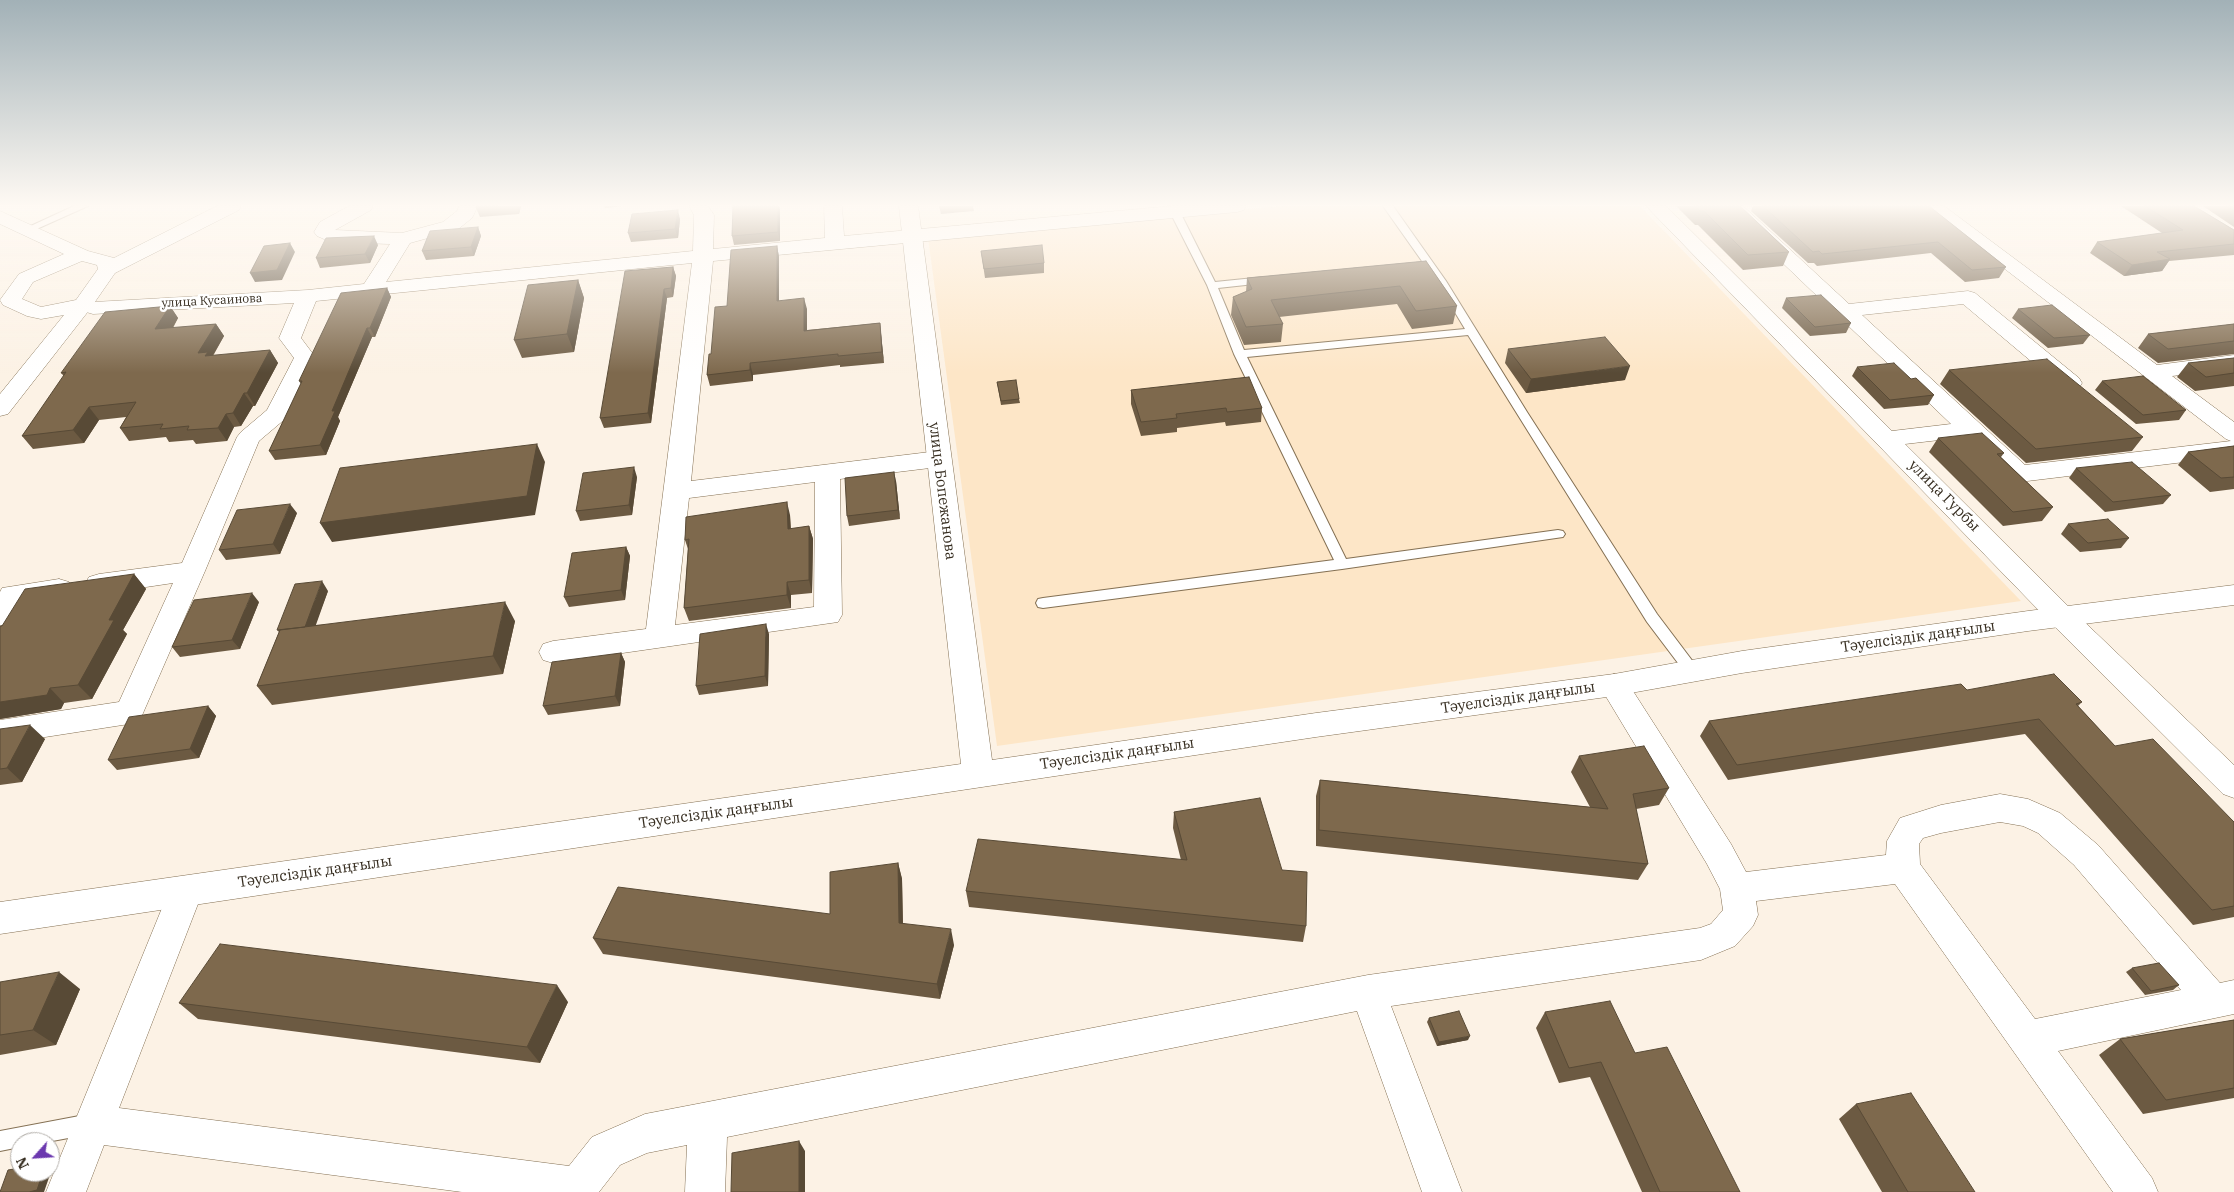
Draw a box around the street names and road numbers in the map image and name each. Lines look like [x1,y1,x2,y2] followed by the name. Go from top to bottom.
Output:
[161,291,263,311] street label: улица Кусаинова
[925,421,959,561] street label: улица Бопежанова
[1904,456,1984,536] street label: улица Гурбы
[1840,617,1996,657] street label: Тәуелсіздік даңғылы
[1440,678,1596,718] street label: Тәуелсіздік даңғылы
[1039,734,1195,774] street label: Тәуелсіздік даңғылы
[638,793,794,833] street label: Тәуелсіздік даңғылы
[237,852,393,892] street label: Тәуелсіздік даңғылы

